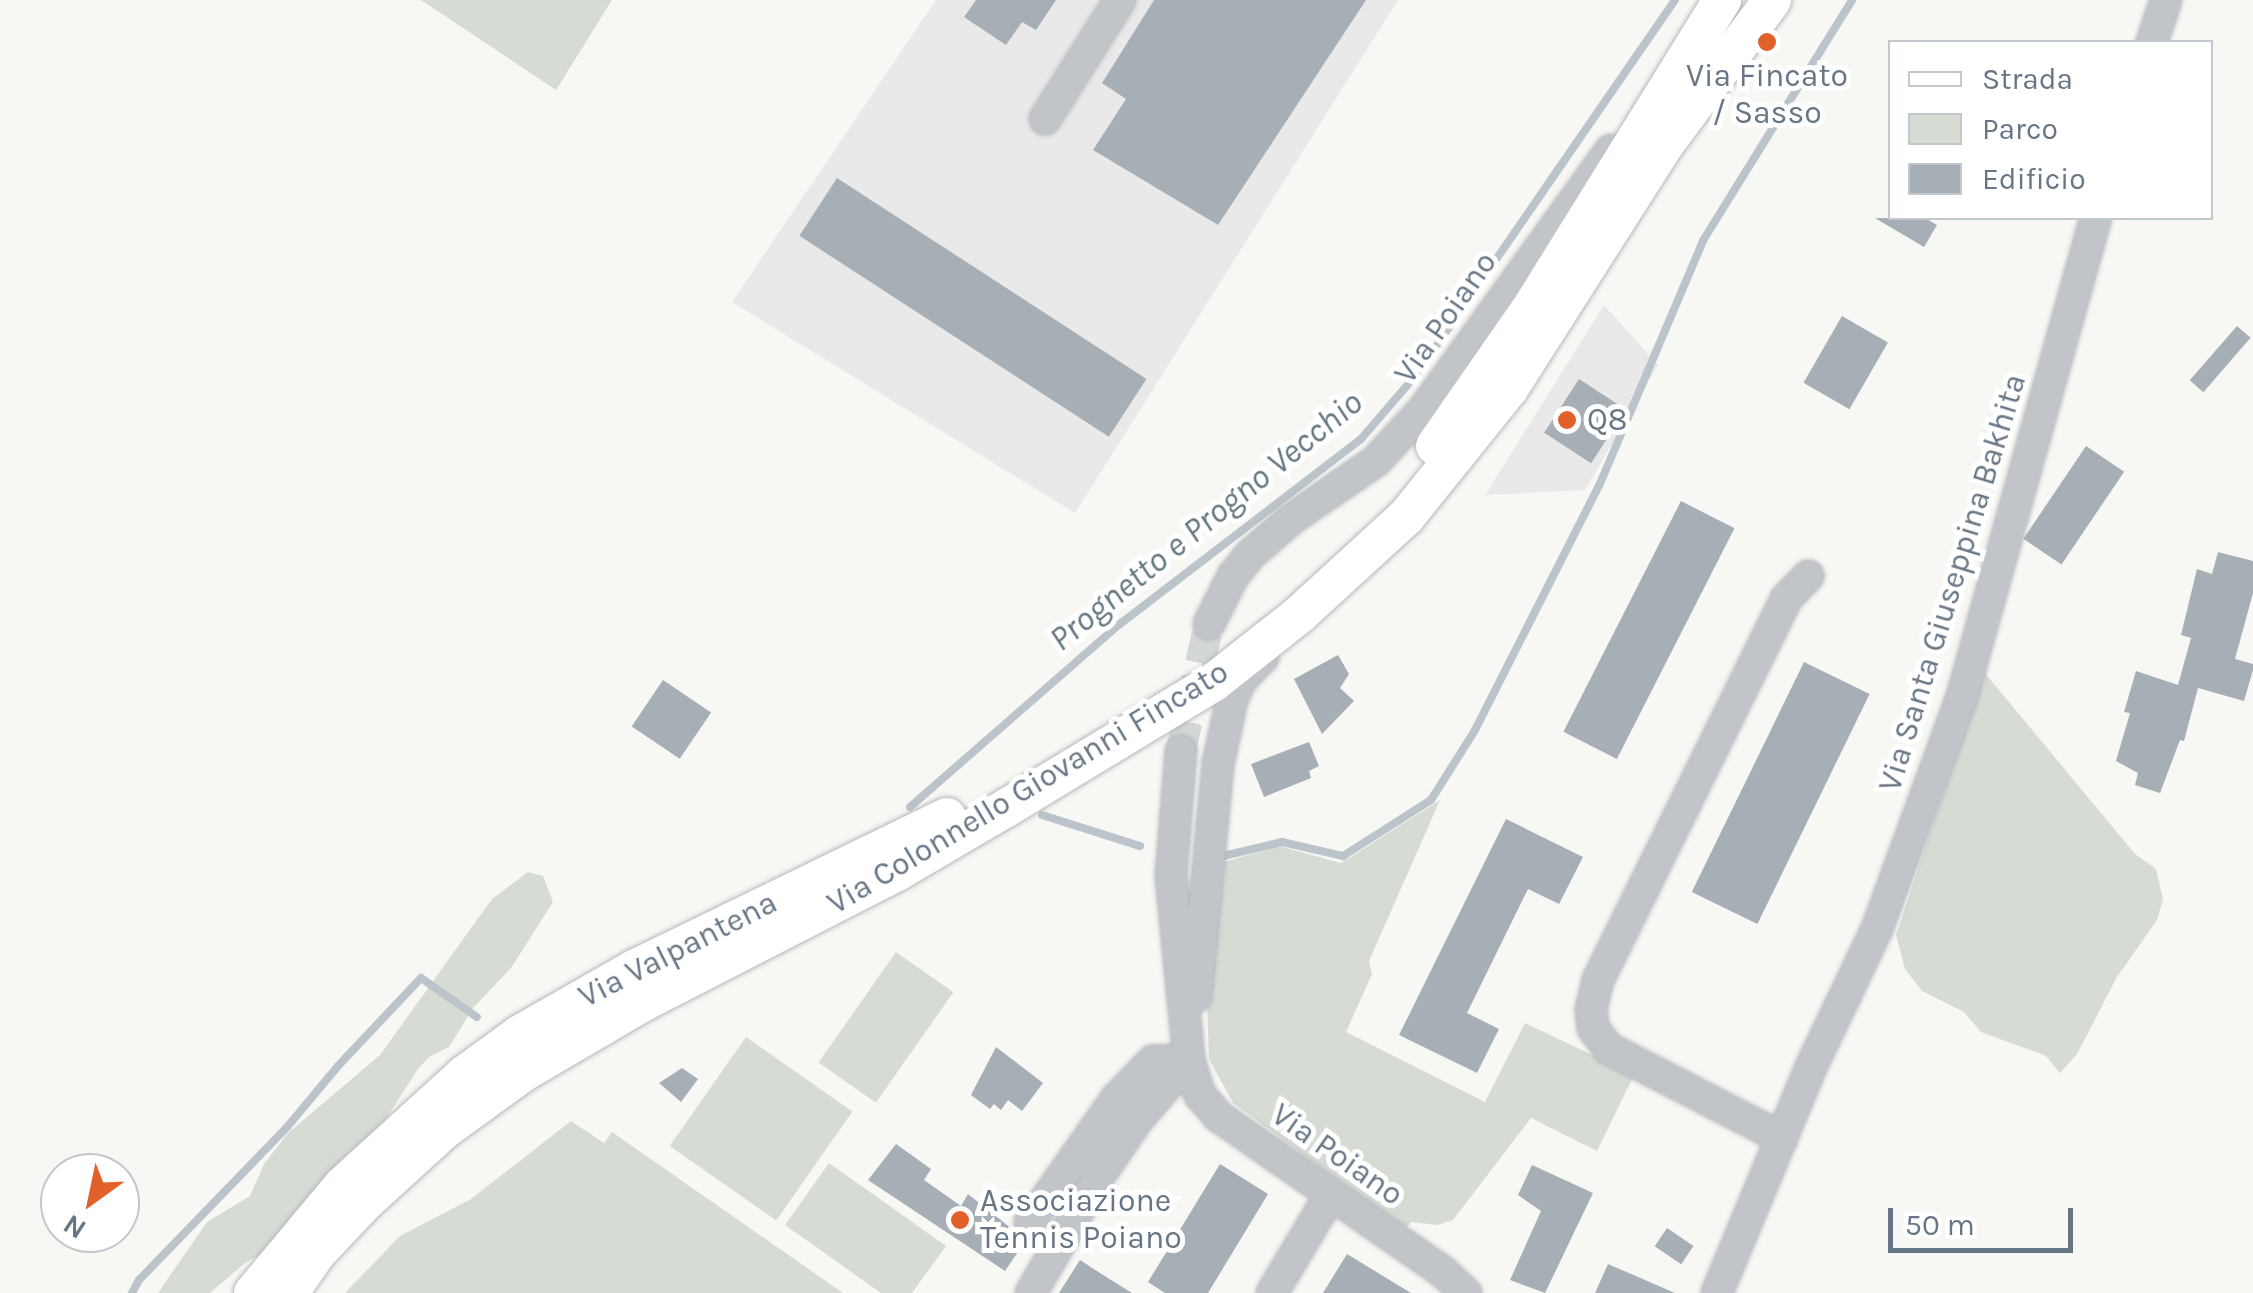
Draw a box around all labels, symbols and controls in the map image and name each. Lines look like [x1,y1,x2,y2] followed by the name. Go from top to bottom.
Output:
[1756,31,1778,53] marker: Via Fincato / Sasso
[1888,40,2213,220] legend
[1686,58,1848,133] place label: Via Fincato / Sasso
[1982,61,2073,97] text: Strada
[1982,111,2058,147] text: Parco
[1982,161,2086,197] text: Edificio
[1387,245,1505,391] street label: Via Poiano
[1871,370,2035,796] street label: Via Santa Giuseppina Bakhita
[1041,382,1371,660] water label: Prognetto e Progno Vecchio
[1587,401,1628,439] place label: Q8
[1556,409,1578,431] marker: Q8
[821,653,1235,923] street label: Via Colonnello Giovanni Fincato
[572,884,784,1016] street label: Via Valpantena
[1264,1096,1410,1214] street label: Via Poiano
[40,1153,140,1253] north arrow
[980,1183,1182,1258] place label: Associazione Tennis Poiano
[1893,1188,2078,1250] scale bar
[1905,1207,1975,1243] text: 50 m
[57,1208,92,1246] text: N
[949,1209,971,1231] marker: Associazione Tennis Poiano

